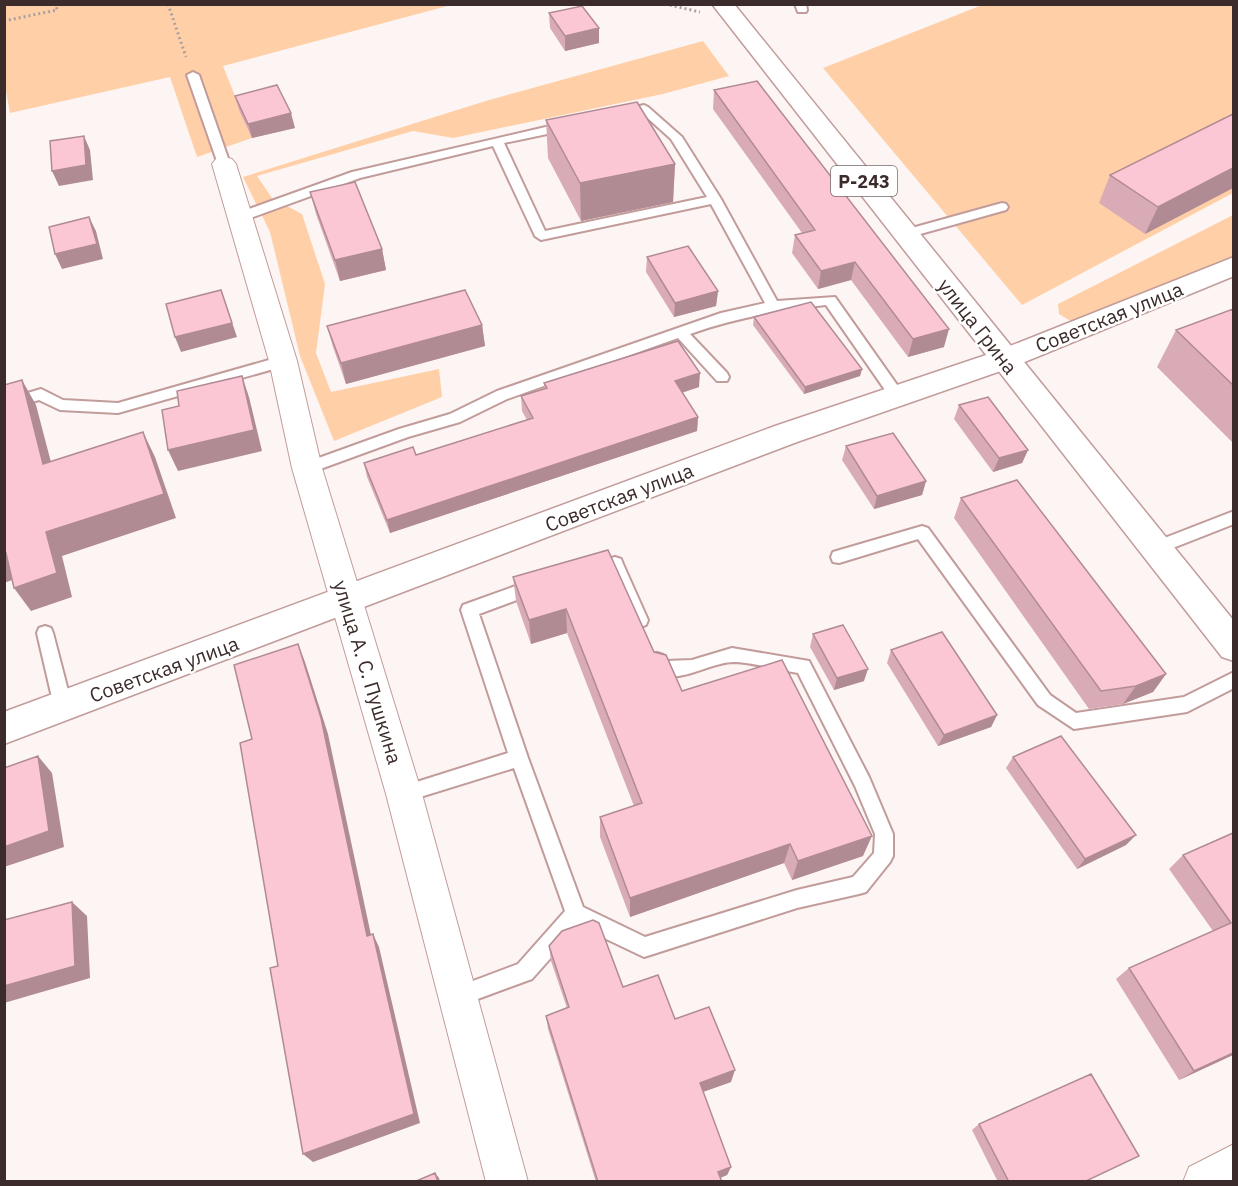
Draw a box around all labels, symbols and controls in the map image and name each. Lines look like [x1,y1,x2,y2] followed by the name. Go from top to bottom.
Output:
[831,166,897,196] road number: Р-243
[932,272,1024,380] street label: улица Грина
[1031,275,1187,359] street label: Советская улица
[541,456,697,538] street label: Советская улица
[327,577,409,767] street label: улица А. С. Пушкина
[86,629,243,709] street label: Советская улица

